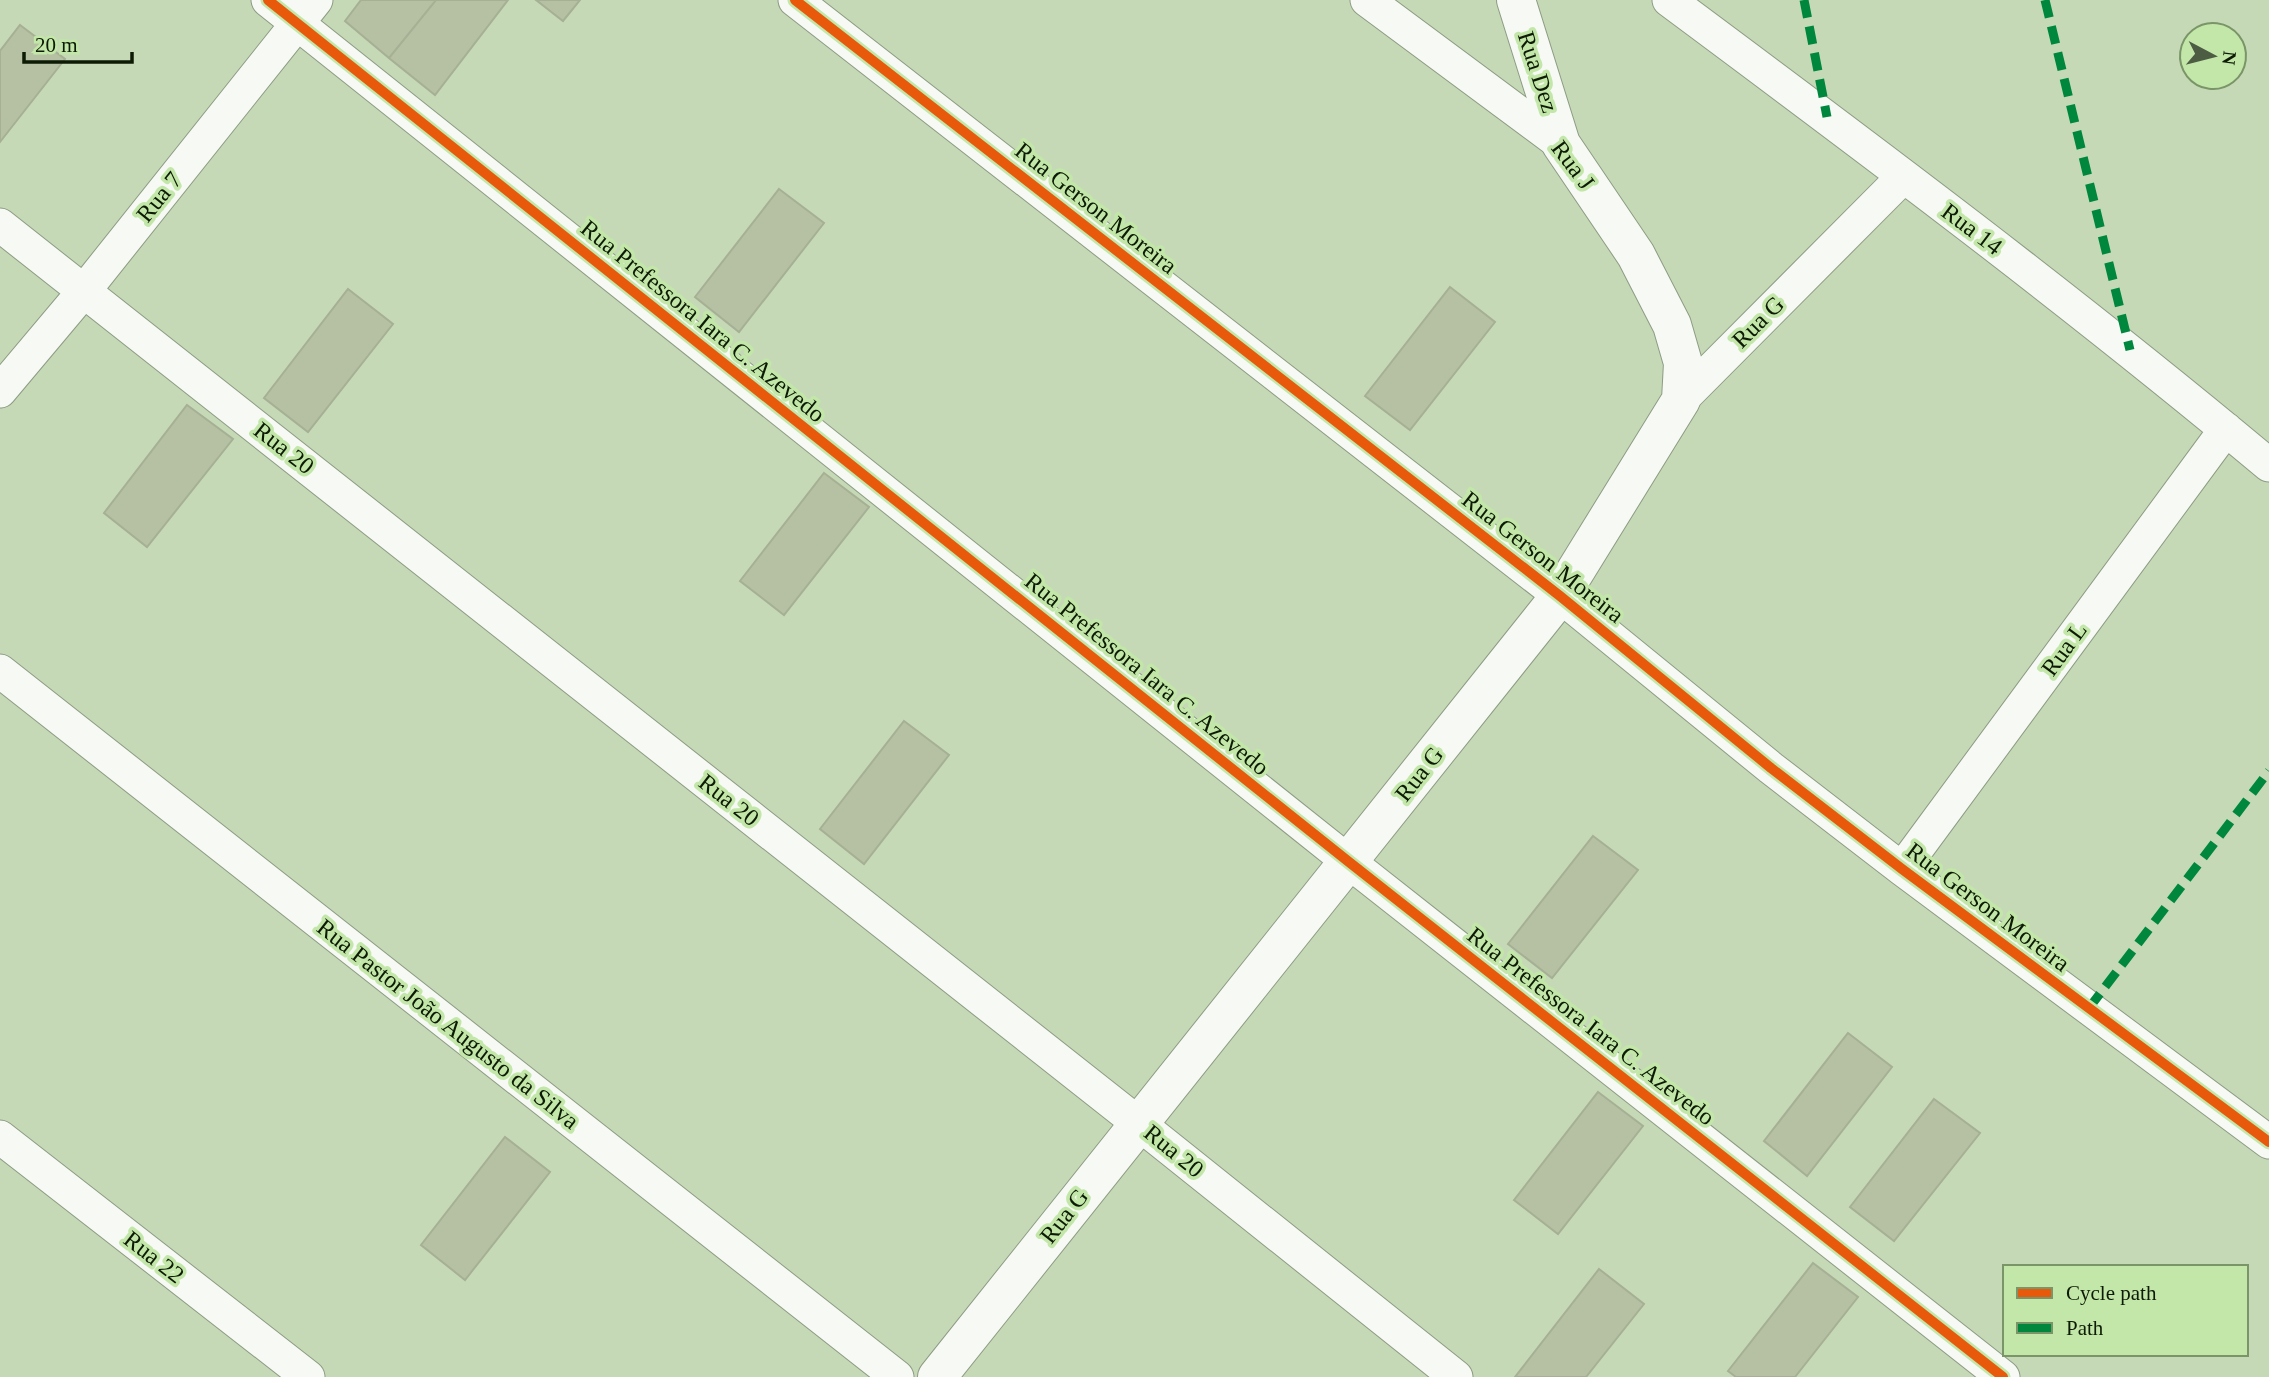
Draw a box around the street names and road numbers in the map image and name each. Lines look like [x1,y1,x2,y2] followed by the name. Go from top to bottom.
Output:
[1513,28,1563,116] street label: Rua Dez
[1546,136,1600,194] street label: Rua J
[1010,137,1182,279] street label: Rua Gerson Moreira
[131,167,187,227] street label: Rua 7
[1937,198,2007,260] street label: Rua 14
[576,215,830,427] street label: Rua Prefessora Iara C. Azevedo
[1727,291,1789,353] street label: Rua G
[249,417,319,479] street label: Rua 20
[1457,486,1629,628] street label: Rua Gerson Moreira
[1020,568,1274,780] street label: Rua Prefessora Iara C. Azevedo
[2036,617,2092,681] street label: Rua L
[1390,742,1448,806] street label: Rua G
[694,769,764,831] street label: Rua 20
[1901,837,2075,977] street label: Rua Gerson Moreira
[312,914,584,1134] street label: Rua Pastor João Augusto da Silva
[1462,922,1720,1130] street label: Rua Prefessora Iara C. Azevedo
[1139,1119,1209,1183] street label: Rua 20
[1035,1184,1093,1248] street label: Rua G
[119,1226,189,1288] street label: Rua 22

